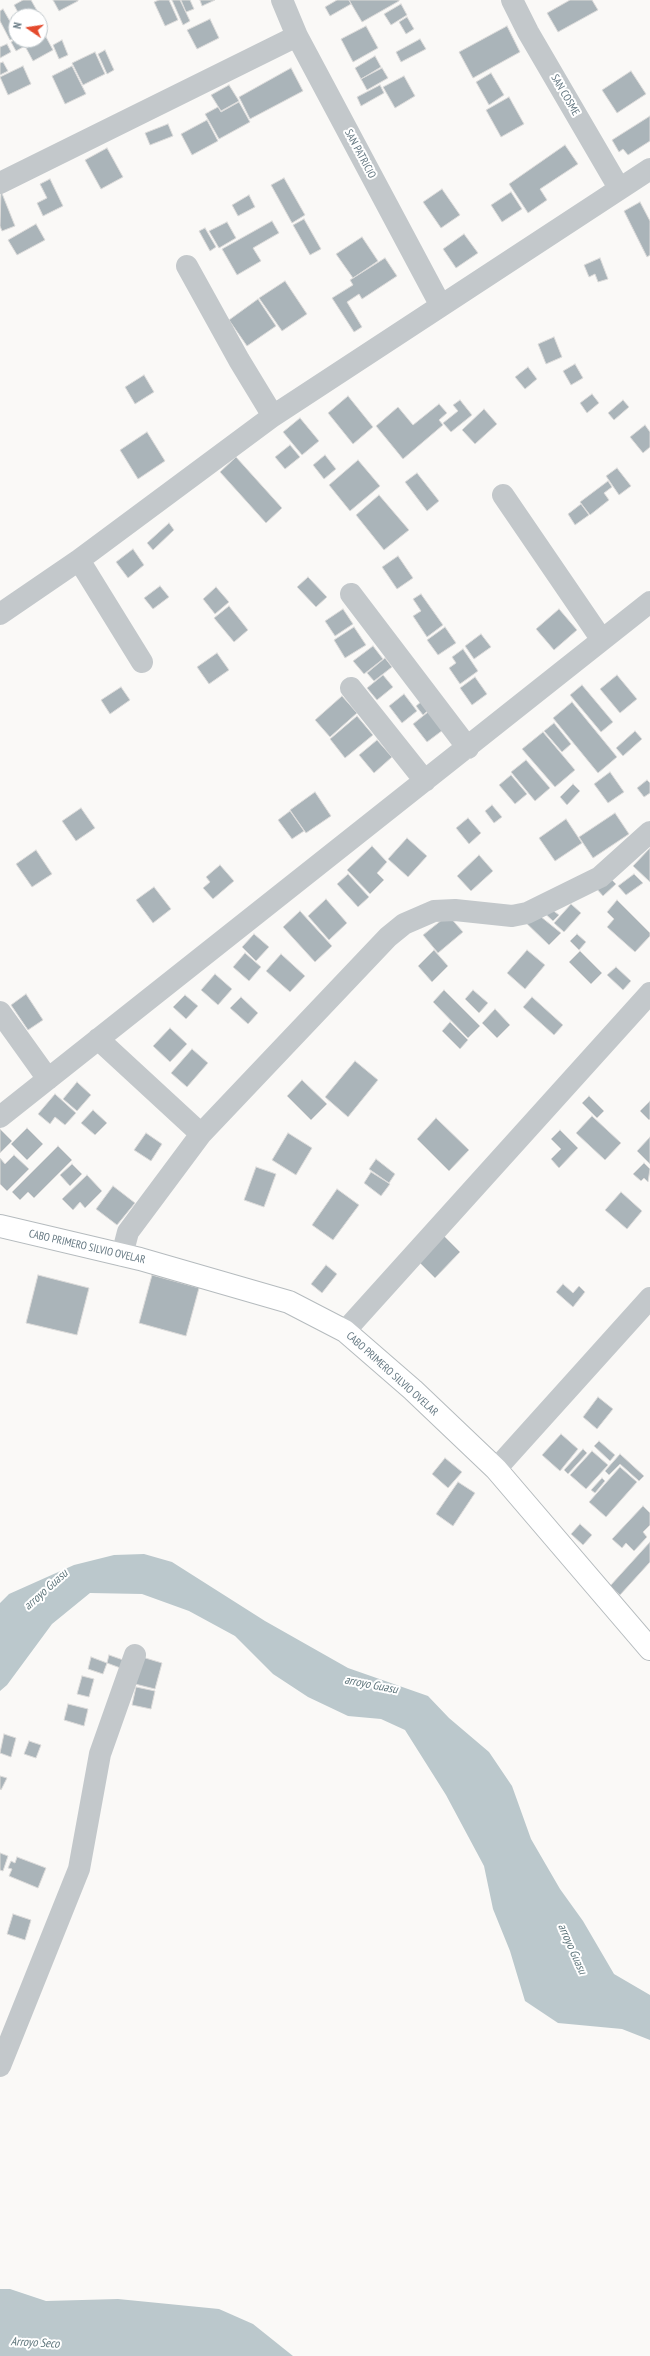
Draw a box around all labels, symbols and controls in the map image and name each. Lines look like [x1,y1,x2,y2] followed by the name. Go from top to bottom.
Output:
[8,8,48,48] north arrow
[10,21,25,30] text: N
[548,72,582,118] street label: SAN COSME
[342,127,378,181] street label: SAN PATRICIO
[28,1227,146,1267] street label: CABO PRIMERO SILVIO OVELAR
[343,1329,441,1419] street label: CABO PRIMERO SILVIO OVELAR
[21,1567,71,1613] water label: arroyo Guasu
[343,1673,399,1697] water label: arroyo Guasu
[554,1921,590,1977] water label: arroyo Guasu
[10,2335,60,2351] water label: Arroyo Seco

